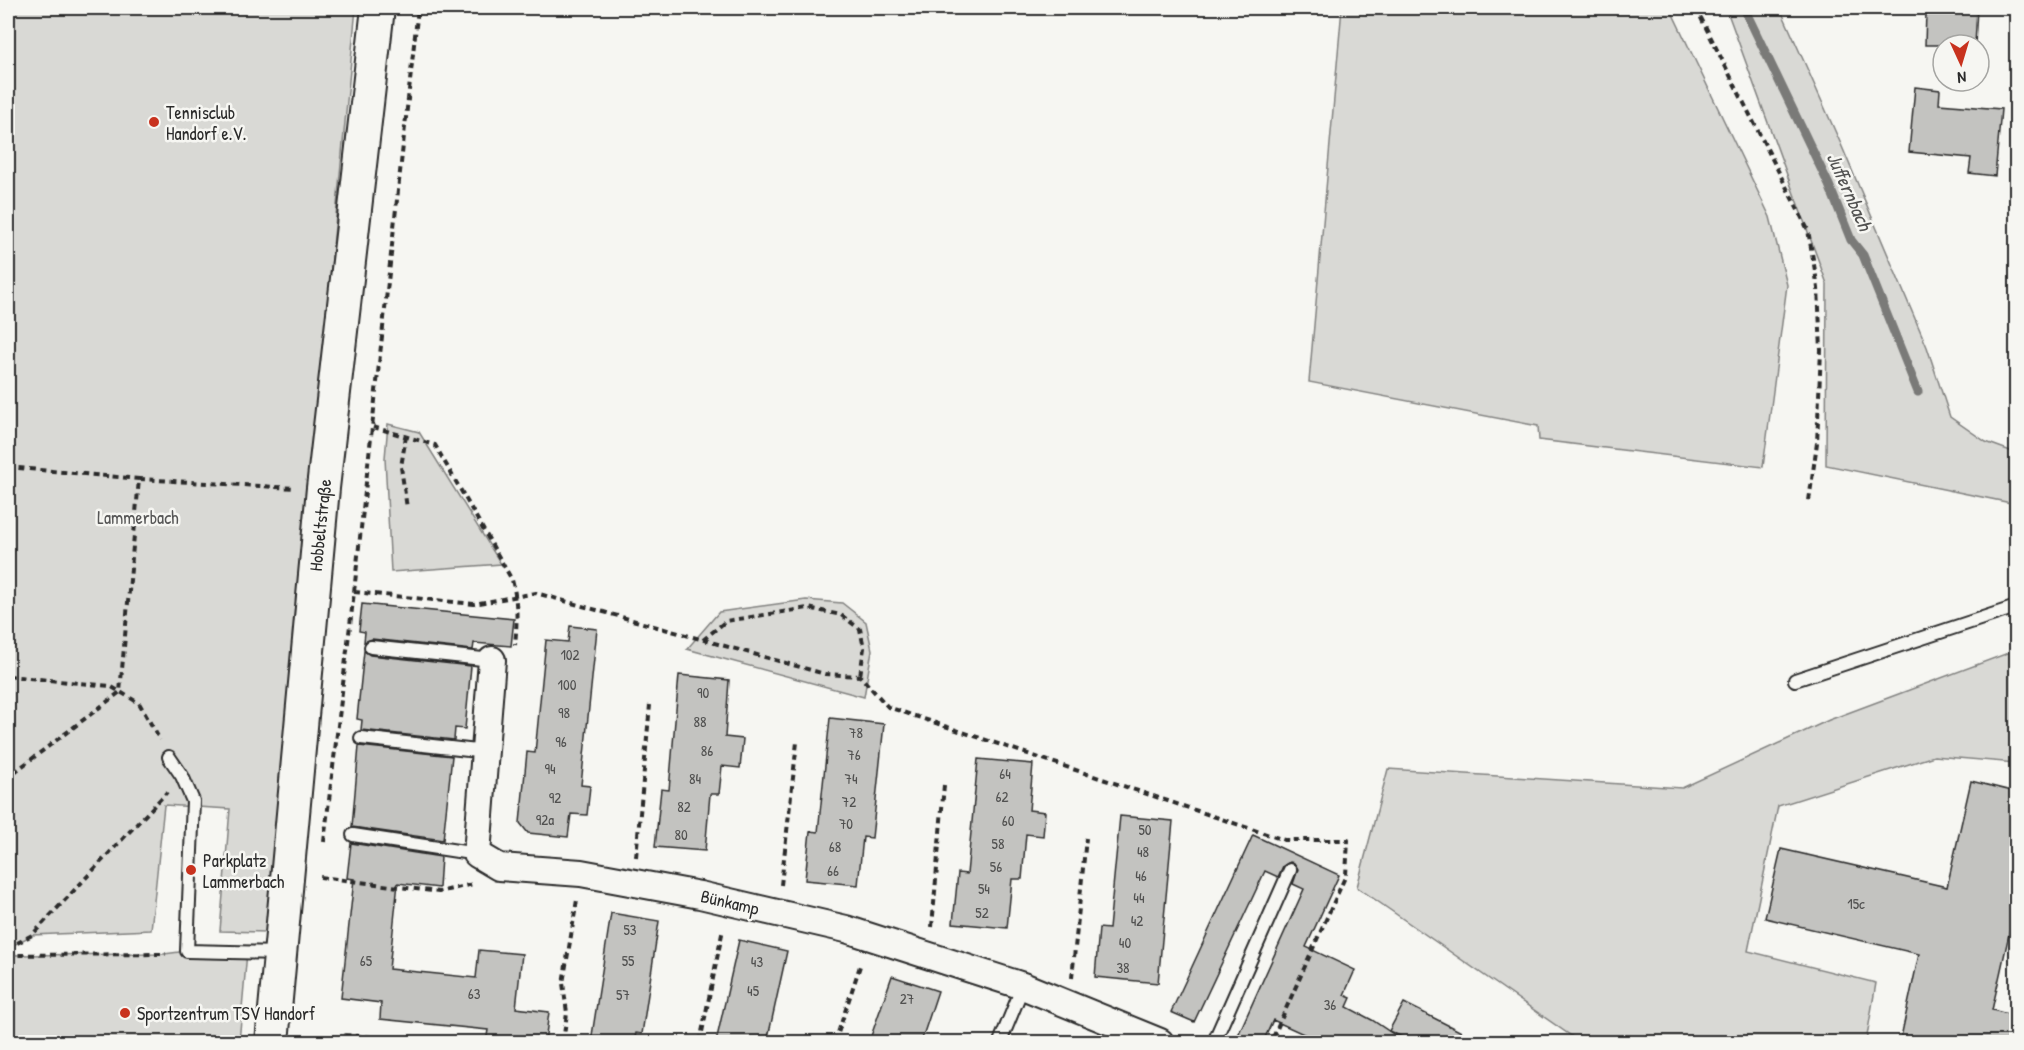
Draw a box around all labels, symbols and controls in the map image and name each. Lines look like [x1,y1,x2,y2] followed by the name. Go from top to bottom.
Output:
[1931,33,1991,93] north arrow
[1957,67,1967,89] text: N
[166,100,246,146] place label: Tennisclub Handorf e.V.
[147,115,161,129] marker: Tennisclub Handorf e.V.
[1821,148,1880,236] water label: Juffernbach
[303,478,337,572] street label: Hobbeltstraße
[97,505,179,530] park label: Lammerbach
[560,644,580,665] house number: 102
[558,674,577,695] house number: 100
[697,682,709,703] house number: 90
[558,702,570,723] house number: 98
[694,711,707,732] house number: 88
[849,722,863,743] house number: 78
[555,731,567,752] house number: 96
[701,740,713,761] house number: 86
[847,744,861,765] house number: 76
[544,758,556,779] house number: 94
[999,763,1011,784] house number: 64
[689,768,701,789] house number: 84
[844,768,858,789] house number: 74
[995,786,1009,807] house number: 62
[549,787,561,808] house number: 92
[842,791,856,812] house number: 72
[677,796,691,817] house number: 82
[536,809,554,830] house number: 92a
[1002,810,1015,831] house number: 60
[839,813,853,834] house number: 70
[1138,819,1152,840] house number: 50
[674,824,688,845] house number: 80
[992,833,1004,854] house number: 58
[829,836,841,857] house number: 68
[1137,841,1149,862] house number: 48
[203,848,285,894] place label: Parkplatz Lammerbach
[990,856,1002,877] house number: 56
[827,860,839,881] house number: 66
[184,863,198,877] marker: Parkplatz Lammerbach
[1135,865,1147,886] house number: 46
[978,878,990,899] house number: 54
[698,883,762,921] street label: Bünkamp
[1133,887,1145,908] house number: 44
[1847,893,1865,914] house number: 15c
[975,902,989,923] house number: 52
[1131,910,1143,931] house number: 42
[623,919,637,940] house number: 53
[1119,932,1131,953] house number: 40
[360,950,373,971] house number: 65
[622,950,635,971] house number: 55
[751,951,763,972] house number: 43
[1116,957,1130,978] house number: 38
[747,980,760,1001] house number: 45
[468,983,481,1004] house number: 63
[616,984,630,1005] house number: 57
[900,988,914,1009] house number: 27
[1324,994,1336,1015] house number: 36
[137,1001,316,1026] place label: Sportzentrum TSV Handorf
[118,1006,132,1020] marker: Sportzentrum TSV Handorf

